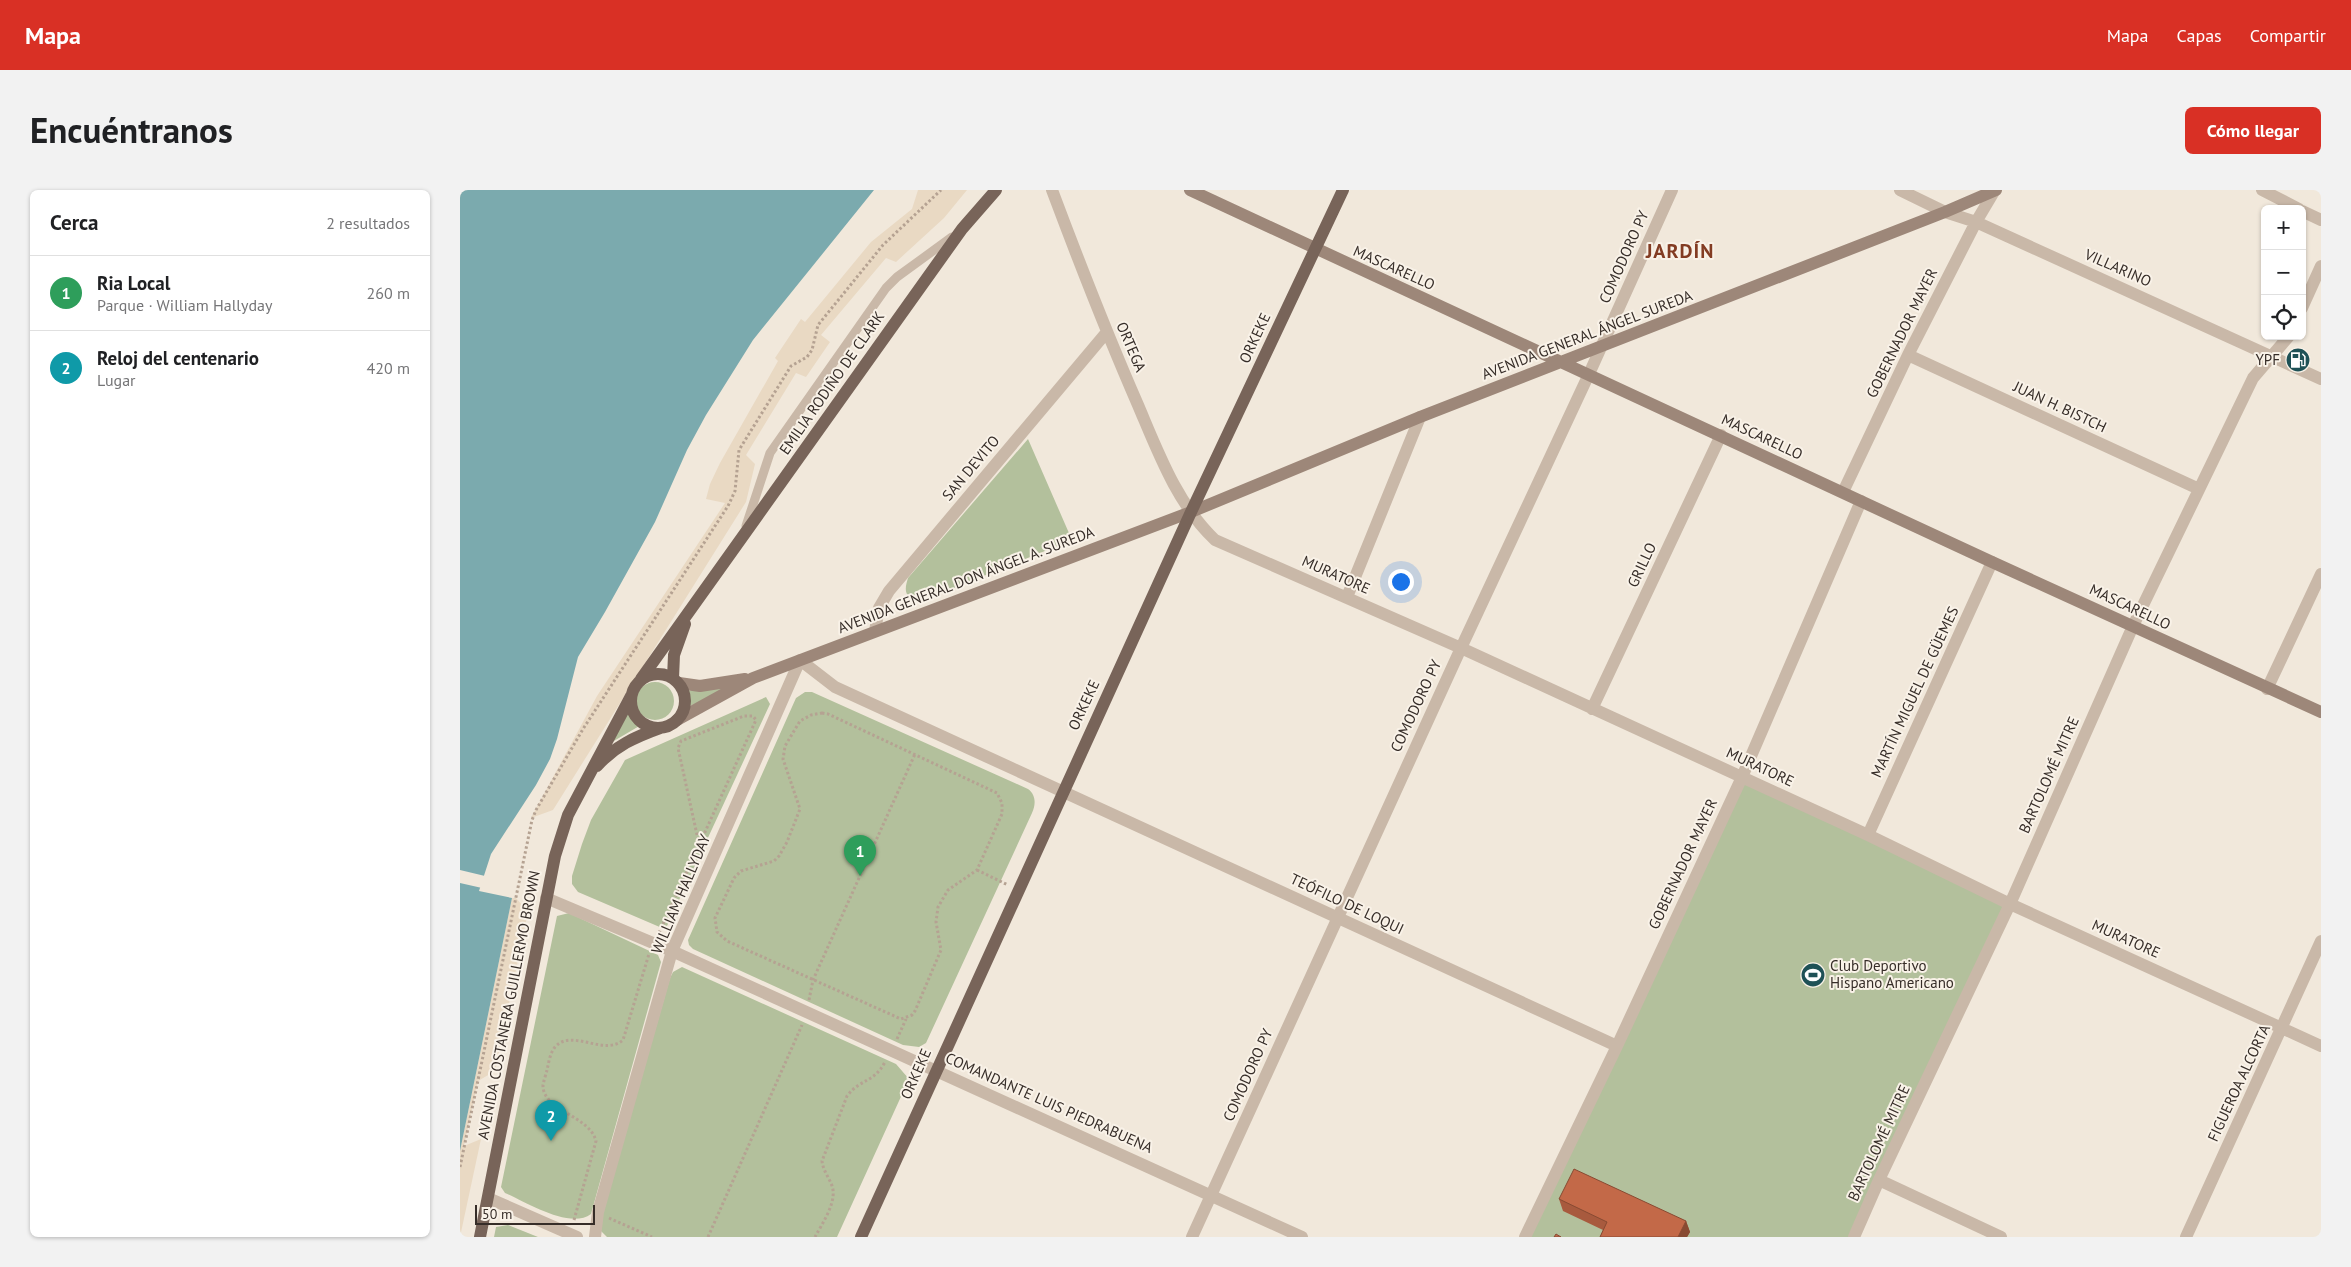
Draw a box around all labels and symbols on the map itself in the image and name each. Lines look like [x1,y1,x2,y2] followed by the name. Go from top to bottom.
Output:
[1595,207,1653,306] street label: COMODORO PY
[1645,238,1714,264] district label: JARDÍN
[1350,241,1438,294] street label: MASCARELLO
[2081,244,2154,291] street label: VILLARINO
[1862,265,1941,401] street label: GOBERNADOR MAYER
[1479,285,1695,384] street label: AVENIDA GENERAL ÁNGEL SUREDA
[775,307,888,458] street label: EMILIA RODIÑO DE CLARK
[1235,309,1274,366] street label: ORKEKE
[1112,319,1151,375] street label: ORTEGA
[2285,347,2311,373] fuel station icon: YPF
[2255,350,2280,369] place label: YPF
[2010,376,2110,436] street label: JUAN H. BISTCH
[1719,409,1806,464] street label: MASCARELLO
[938,431,1003,504] street label: SAN DEVITO
[835,522,1097,637] street label: AVENIDA GENERAL DON ÁNGEL A. SUREDA
[1623,539,1660,590] street label: GRILLO
[1299,551,1373,598] street label: MURATORE
[1388,569,1414,595] your location
[2087,579,2174,634] street label: MASCARELLO
[1867,603,1963,780] street label: MARTÍN MIGUEL DE GÜEMES
[1386,656,1445,755] street label: COMODORO PY
[1064,676,1103,733] street label: ORKEKE
[2014,713,2083,836] street label: BARTOLOMÉ MITRE
[1723,743,1797,791] street label: MURATORE
[1644,795,1721,932] street label: GOBERNADOR MAYER
[647,831,715,956] street label: WILLIAM HALLYDAY
[844,835,876,876] pin: 1
[473,869,544,1141] street label: AVENIDA COSTANERA GUILLERMO BROWN
[1287,869,1407,938] street label: TEÓFILO DE LOQUI
[2089,915,2163,962] street label: MURATORE
[1830,956,1954,992] place label: Club Deportivo Hispano Americano
[1800,962,1826,988] sports icon: Club Deportivo Hispano Americano
[2203,1021,2274,1144] street label: FIGUEROA ALCORTA
[1219,1025,1277,1124] street label: COMODORO PY
[896,1045,935,1102] street label: ORKEKE
[943,1048,1156,1157] street label: COMANDANTE LUIS PIEDRABUENA
[1843,1082,1914,1204] street label: BARTOLOMÉ MITRE
[535,1100,567,1141] pin: 2
[475,1202,595,1225] scale bar

